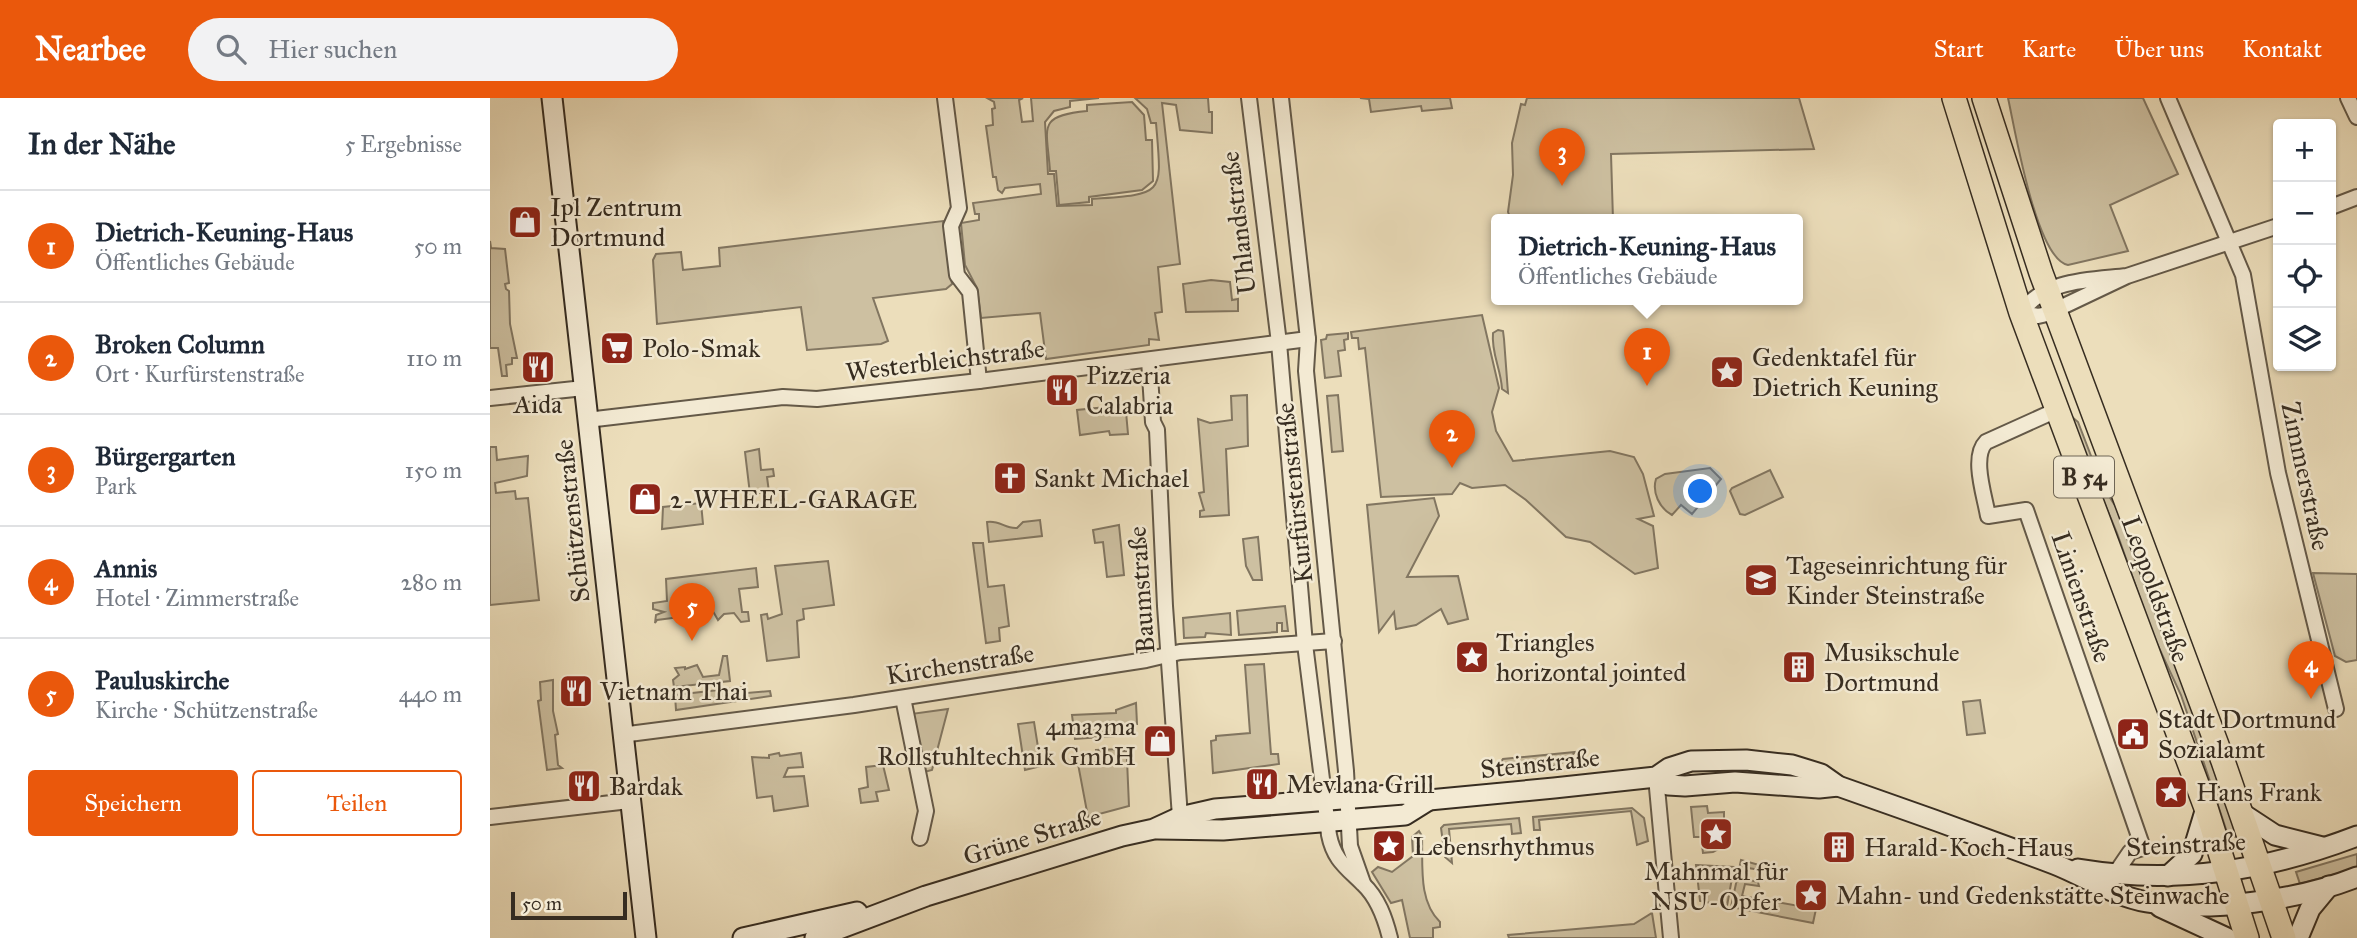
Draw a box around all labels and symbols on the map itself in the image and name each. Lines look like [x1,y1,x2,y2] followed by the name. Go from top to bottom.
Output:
[1539,128,1585,186] pin: 3
[1213,150,1263,296] street label: Uhlandstraße
[550,191,682,253] place label: Ipl Zentrum Dortmund
[506,203,544,241] shop icon: Ipl Zentrum Dortmund
[1624,328,1670,386] pin: 1
[598,329,636,367] supermarket icon: Polo-Smak
[642,332,761,364] place label: Polo-Smak
[844,332,1046,388] street label: Westerbleichstraße
[1752,341,1939,403] place label: Gedenktafel für Dietrich Keuning
[519,348,557,386] restaurant icon: Aida
[1708,353,1746,391] place icon: Gedenktafel für Dietrich Keuning
[1086,359,1173,421] place label: Pizzeria Calabria
[1043,371,1081,409] restaurant icon: Pizzeria Calabria
[513,388,562,420] place label: Aida
[2275,399,2337,553] street label: Zimmerstraße
[1269,401,1319,585] street label: Kurfürstenstraße
[1429,410,1475,468] pin: 2
[548,438,596,604] street label: Schützenstraße
[2054,456,2114,498] road number: B 54
[991,459,1029,497] church icon: Sankt Michael
[1034,462,1189,494] place label: Sankt Michael
[1683,474,1717,508] your location
[626,480,664,518] shop icon: 2-WHEEL-GARAGE
[670,483,917,515] place label: 2-WHEEL-GARAGE
[2115,512,2197,667] street label: Leopoldstraße
[1121,525,1161,655] street label: Baumstraße
[2045,527,2119,667] street label: Linienstraße
[1786,549,2007,611] place label: Tageseinrichtung für Kinder Steinstraße
[1742,561,1780,599] school or university icon: Tageseinrichtung für Kinder Steinstraße
[669,583,715,641] pin: 5
[1496,626,1686,688] place label: Triangles horizontal jointed
[1824,636,1960,698] place label: Musikschule Dortmund
[884,637,1036,691] street label: Kirchenstraße
[1453,638,1491,676] place icon: Triangles horizontal jointed
[2288,641,2334,699] pin: 4
[1780,648,1818,686] building icon: Musikschule Dortmund
[557,672,595,710] restaurant icon: Vietnam Thai
[599,675,748,707] place label: Vietnam Thai
[2158,703,2336,765] place label: Stadt Dortmund Sozialamt
[877,710,1136,772] place label: 4ma3ma Rollstuhltechnik GmbH
[2114,715,2152,753] public building icon: Stadt Dortmund Sozialamt
[1141,722,1179,760] shop icon: 4ma3ma Rollstuhltechnik GmbH
[1479,741,1601,785] street label: Steinstraße
[1243,765,1281,803] restaurant icon: Mevlana Grill
[565,767,603,805] restaurant icon: Bardak
[1286,768,1434,800] place label: Mevlana Grill
[609,770,684,802] place label: Bardak
[2152,773,2190,811] place icon: Hans Frank
[2196,776,2323,808] place label: Hans Frank
[959,800,1105,872] street label: Grüne Straße
[1697,815,1735,853] place icon: Mahnmal für NSU-Opfer
[2125,825,2247,863] street label: Steinstraße
[1370,827,1408,865] place icon: Lebensrhythmus
[1820,828,1858,866] building icon: Harald-Koch-Haus
[1413,830,1594,862] place label: Lebensrhythmus
[1864,831,2073,863] place label: Harald-Koch-Haus
[1644,855,1788,917] place label: Mahnmal für NSU-Opfer
[1792,876,1830,914] place icon: Mahn- und Gedenkstätte Steinwache
[1836,879,2230,911] place label: Mahn- und Gedenkstätte Steinwache
[511,889,626,921] scale bar

